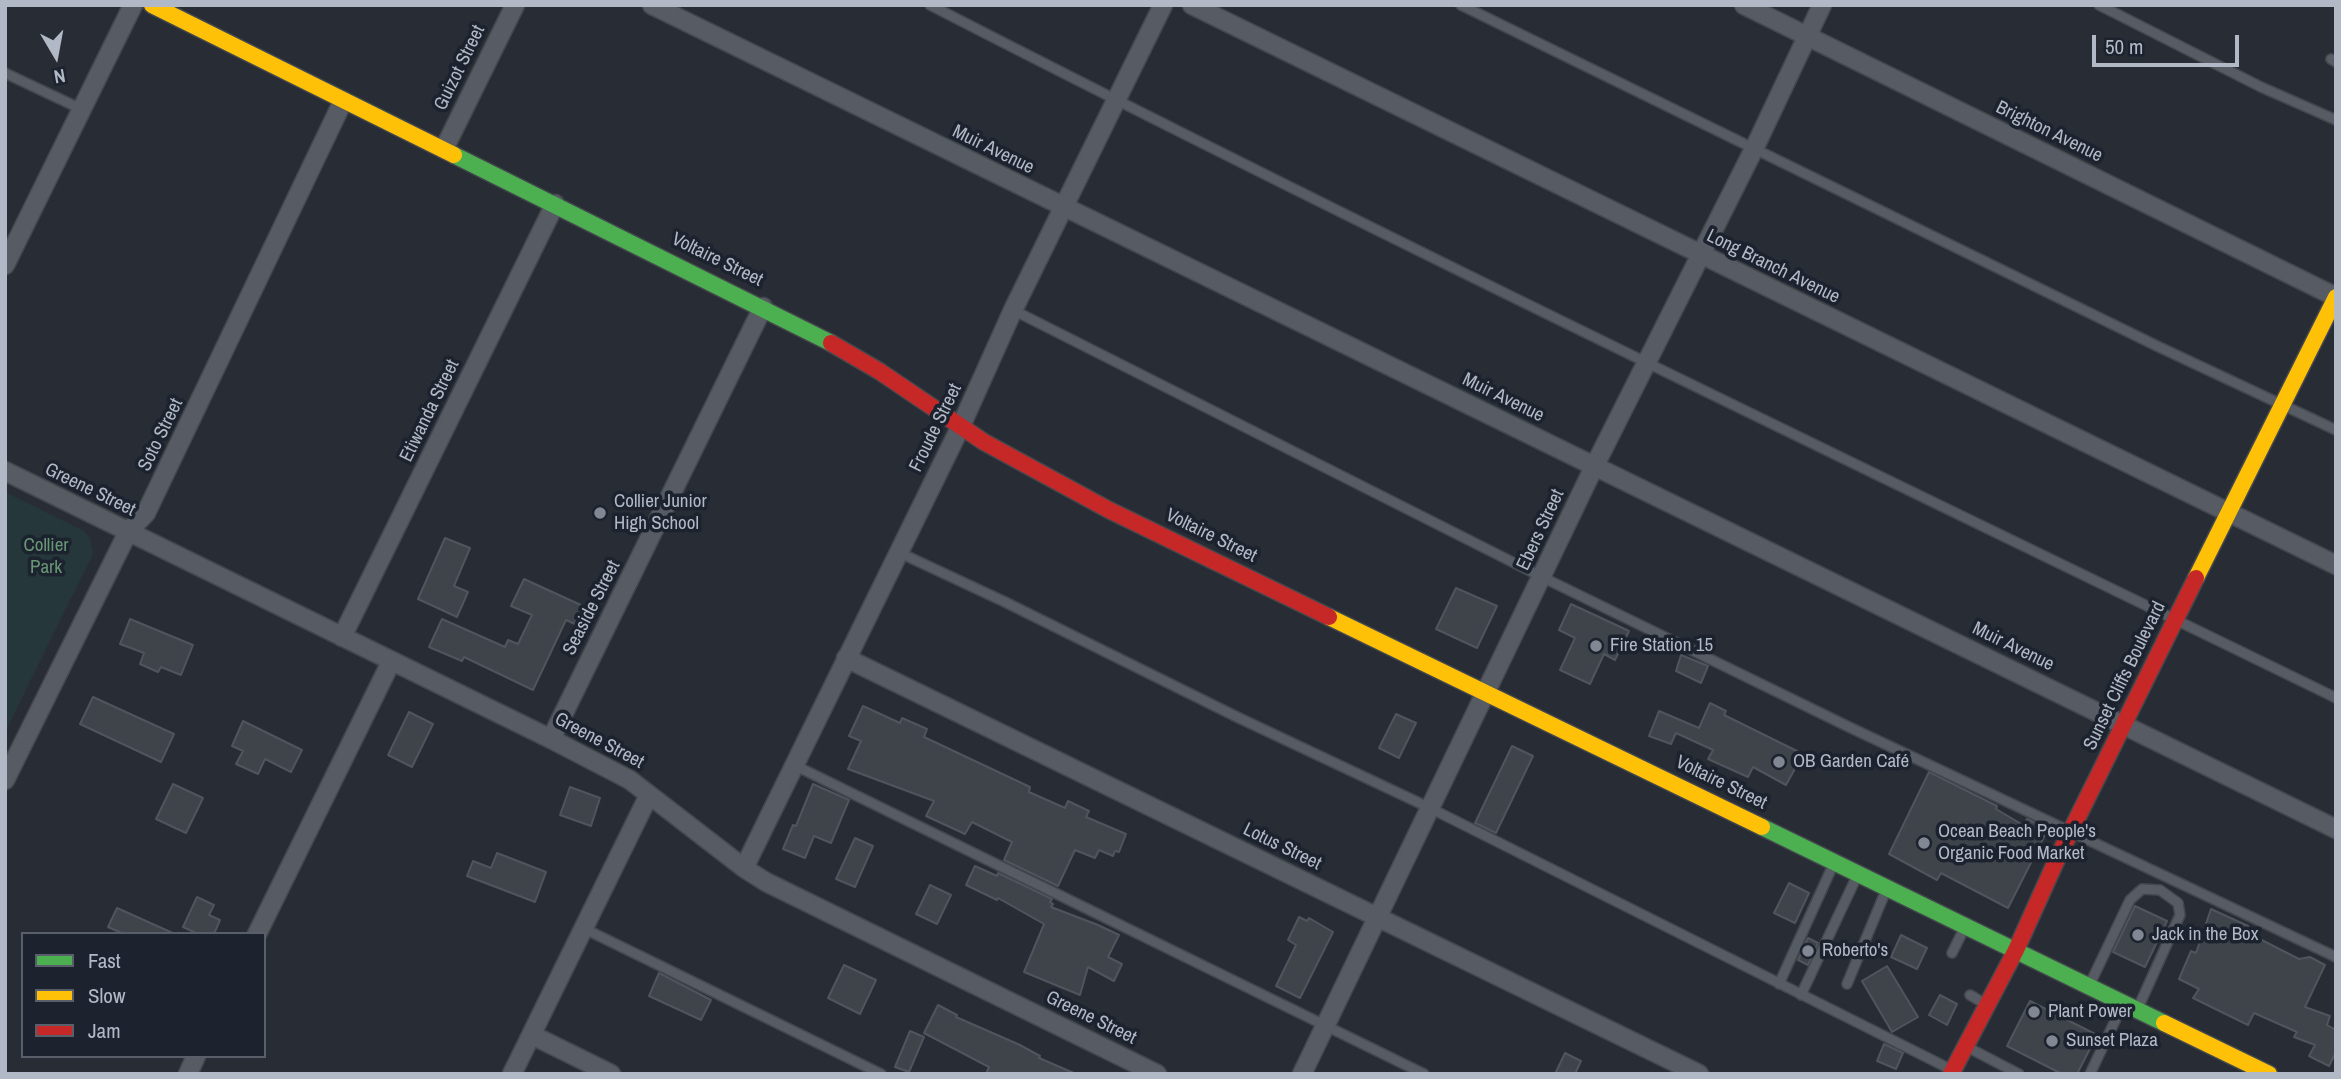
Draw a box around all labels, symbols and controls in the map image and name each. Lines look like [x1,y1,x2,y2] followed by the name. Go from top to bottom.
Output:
[21,21,91,91] north arrow
[2096,21,2243,65] scale bar
[430,22,490,114] street label: Guizot Street
[2105,32,2143,61] text: 50 m
[52,63,67,90] text: N
[1992,96,2106,168] street label: Brighton Avenue
[948,120,1038,180] street label: Muir Avenue
[1703,225,1843,309] street label: Long Branch Avenue
[668,228,766,292] street label: Voltaire Street
[395,356,465,466] street label: Etiwanda Street
[1458,368,1548,428] street label: Muir Avenue
[905,380,967,476] street label: Froude Street
[134,395,188,475] street label: Soto Street
[41,458,139,522] street label: Greene Street
[1512,486,1570,574] street label: Ebers Street
[614,491,707,535] place label: Collier Junior High School
[1162,504,1260,568] street label: Voltaire Street
[592,505,608,521] marker: Collier Junior High School
[23,535,69,579] park label: Collier Park
[558,557,626,659] street label: Seaside Street
[2079,598,2171,754] street label: Sunset Cliffs Boulevard
[1968,617,2058,677] street label: Muir Avenue
[1610,635,1713,657] place label: Fire Station 15
[1588,638,1604,654] marker: Fire Station 15
[550,708,648,774] street label: Greene Street
[1672,751,1770,815] street label: Voltaire Street
[1793,751,1909,773] place label: OB Garden Café
[1771,754,1787,770] marker: OB Garden Café
[1239,818,1325,876] street label: Lotus Street
[1938,821,2096,865] place label: Ocean Beach People's Organic Food Market
[1916,835,1932,851] marker: Ocean Beach People's Organic Food Market
[2152,924,2259,946] place label: Jack in the Box
[2130,927,2146,943] marker: Jack in the Box
[21,932,266,1058] legend
[1822,940,1888,962] place label: Roberto's
[1800,943,1816,959] marker: Roberto's
[88,946,121,975] text: Fast
[88,981,125,1010] text: Slow
[1042,986,1140,1050] street label: Greene Street
[2048,1001,2132,1023] place label: Plant Power
[2026,1004,2042,1020] marker: Plant Power
[88,1016,121,1045] text: Jam
[2066,1030,2158,1052] place label: Sunset Plaza
[2044,1033,2060,1049] marker: Sunset Plaza

